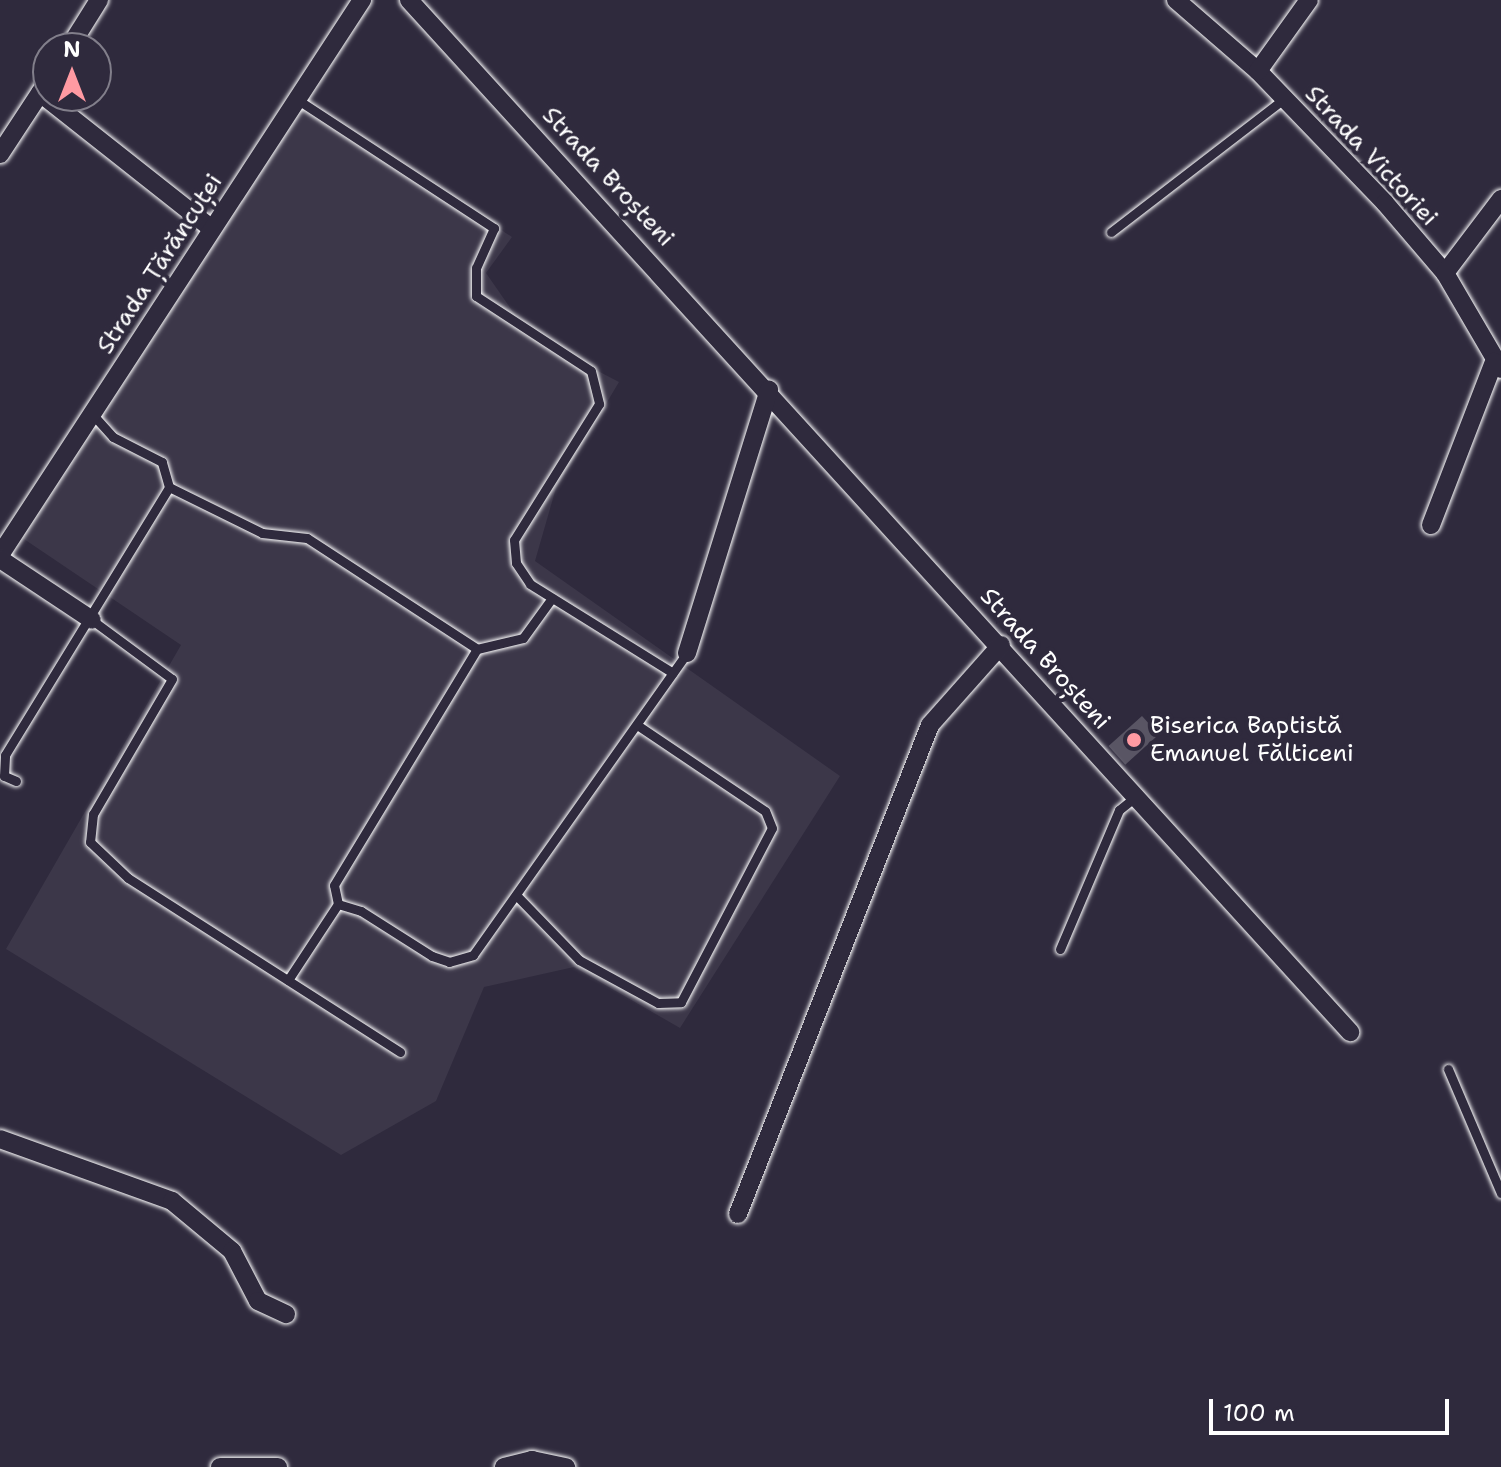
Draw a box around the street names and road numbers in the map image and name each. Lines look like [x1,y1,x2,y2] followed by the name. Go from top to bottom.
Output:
[1299,80,1443,232] street label: Strada Victoriei
[536,101,680,253] street label: Strada Broșteni
[91,169,229,359] street label: Strada Țărăncuței
[974,582,1116,736] street label: Strada Broșteni

